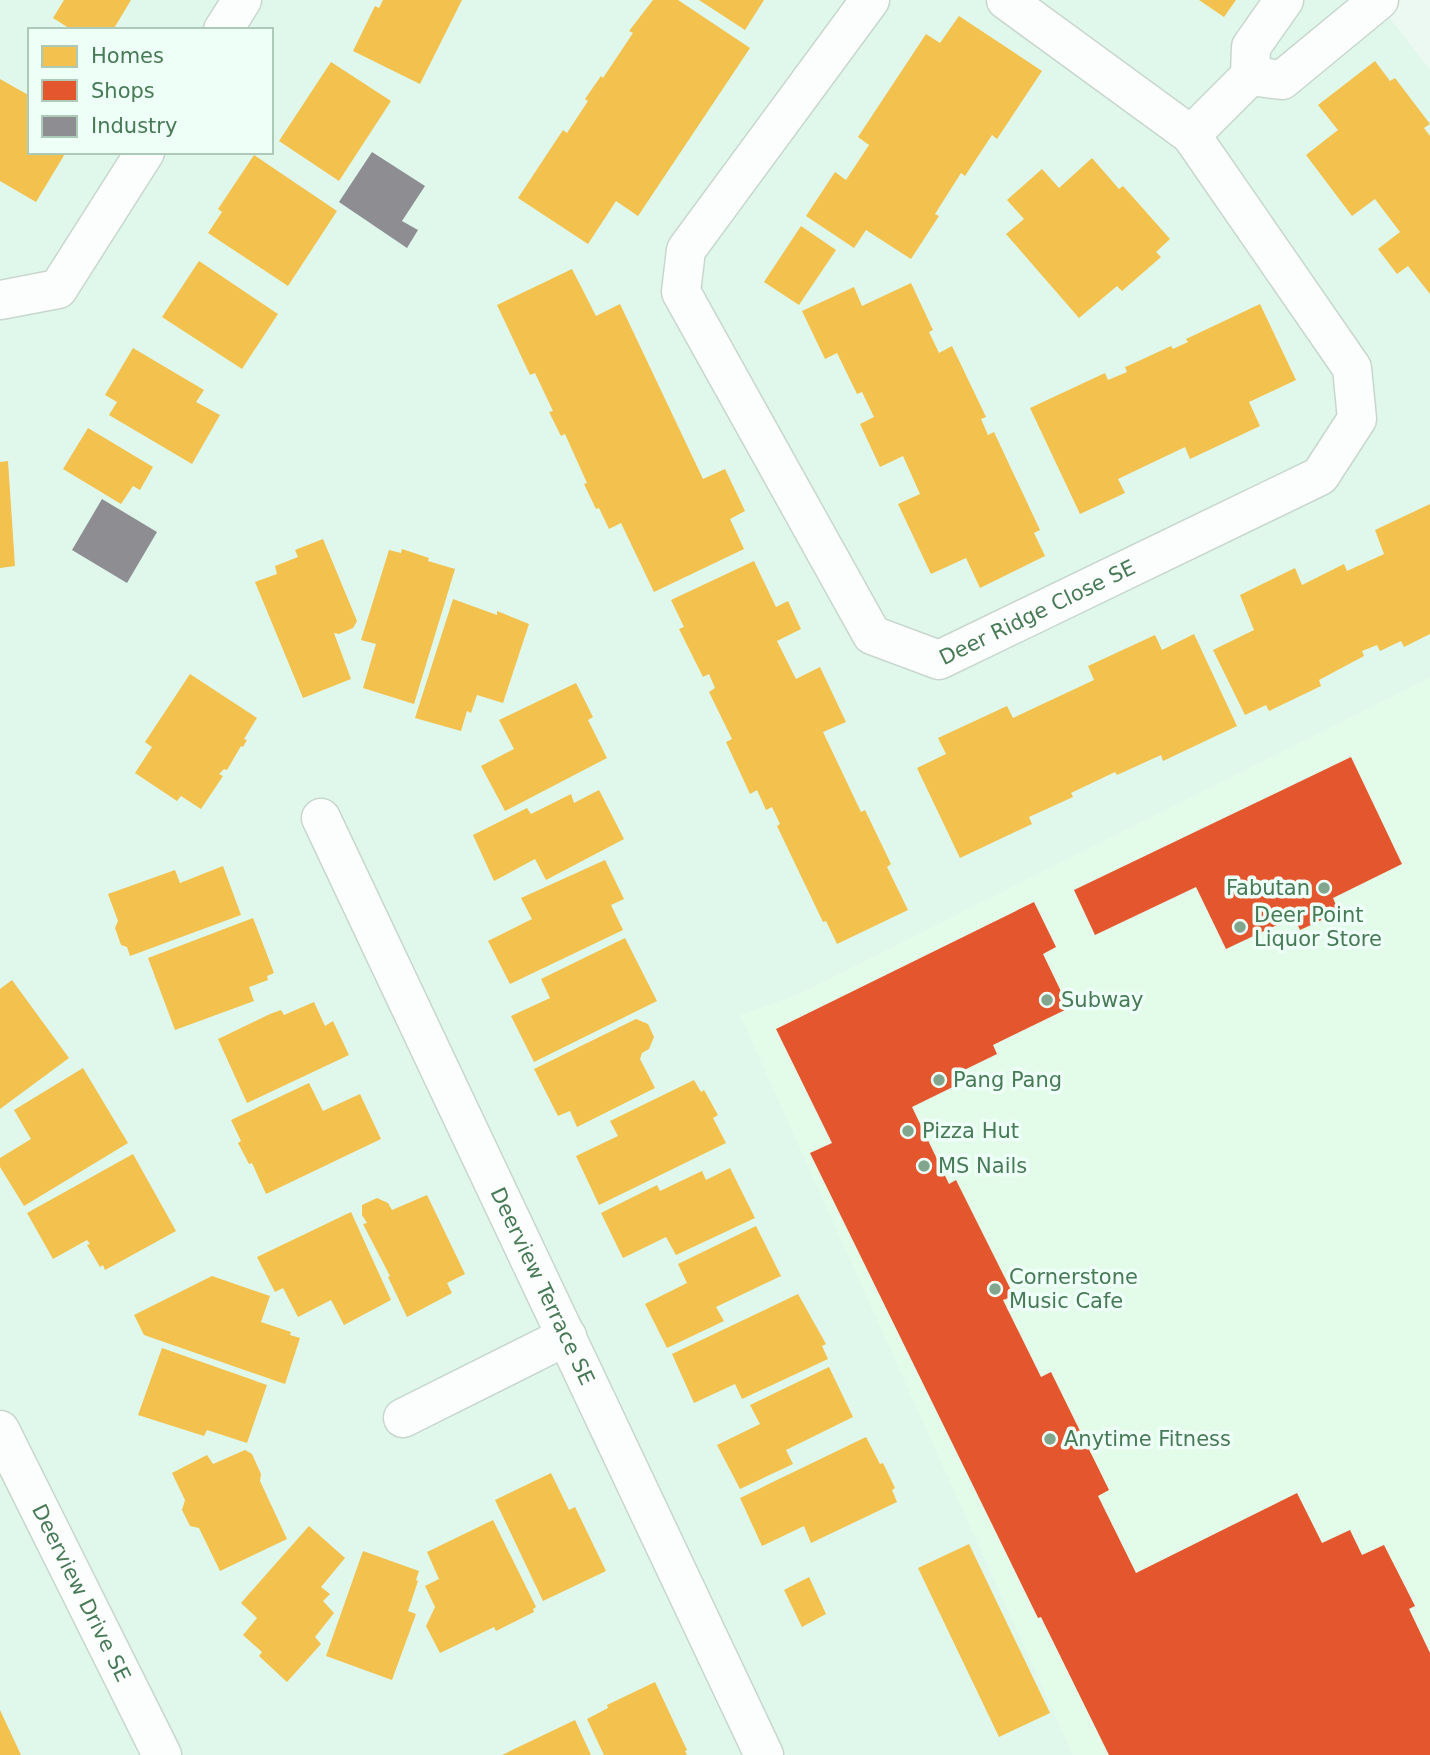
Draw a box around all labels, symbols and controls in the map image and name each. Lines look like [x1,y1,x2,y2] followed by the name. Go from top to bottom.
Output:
[28,28,273,154] legend
[91,44,164,68] text: Homes
[91,79,155,103] text: Shops
[91,114,177,138] text: Industry
[935,555,1139,670] street label: Deer Ridge Close SE
[1226,876,1310,900] place label: Fabutan
[1316,880,1332,896] marker: Fabutan
[1254,903,1382,951] place label: Deer Point Liquor Store
[1232,919,1248,935] marker: Deer Point Liquor Store
[1061,988,1143,1012] place label: Subway
[1039,992,1055,1008] marker: Subway
[953,1068,1062,1092] place label: Pang Pang
[931,1072,947,1088] marker: Pang Pang
[922,1119,1019,1143] place label: Pizza Hut
[900,1123,916,1139] marker: Pizza Hut
[938,1154,1027,1178] place label: MS Nails
[916,1158,932,1174] marker: MS Nails
[486,1184,599,1389] street label: Deerview Terrace SE
[1009,1265,1138,1313] place label: Cornerstone Music Cafe
[987,1281,1003,1297] marker: Cornerstone Music Cafe
[1064,1427,1231,1451] place label: Anytime Fitness
[1042,1431,1058,1447] marker: Anytime Fitness
[27,1500,135,1686] street label: Deerview Drive SE

